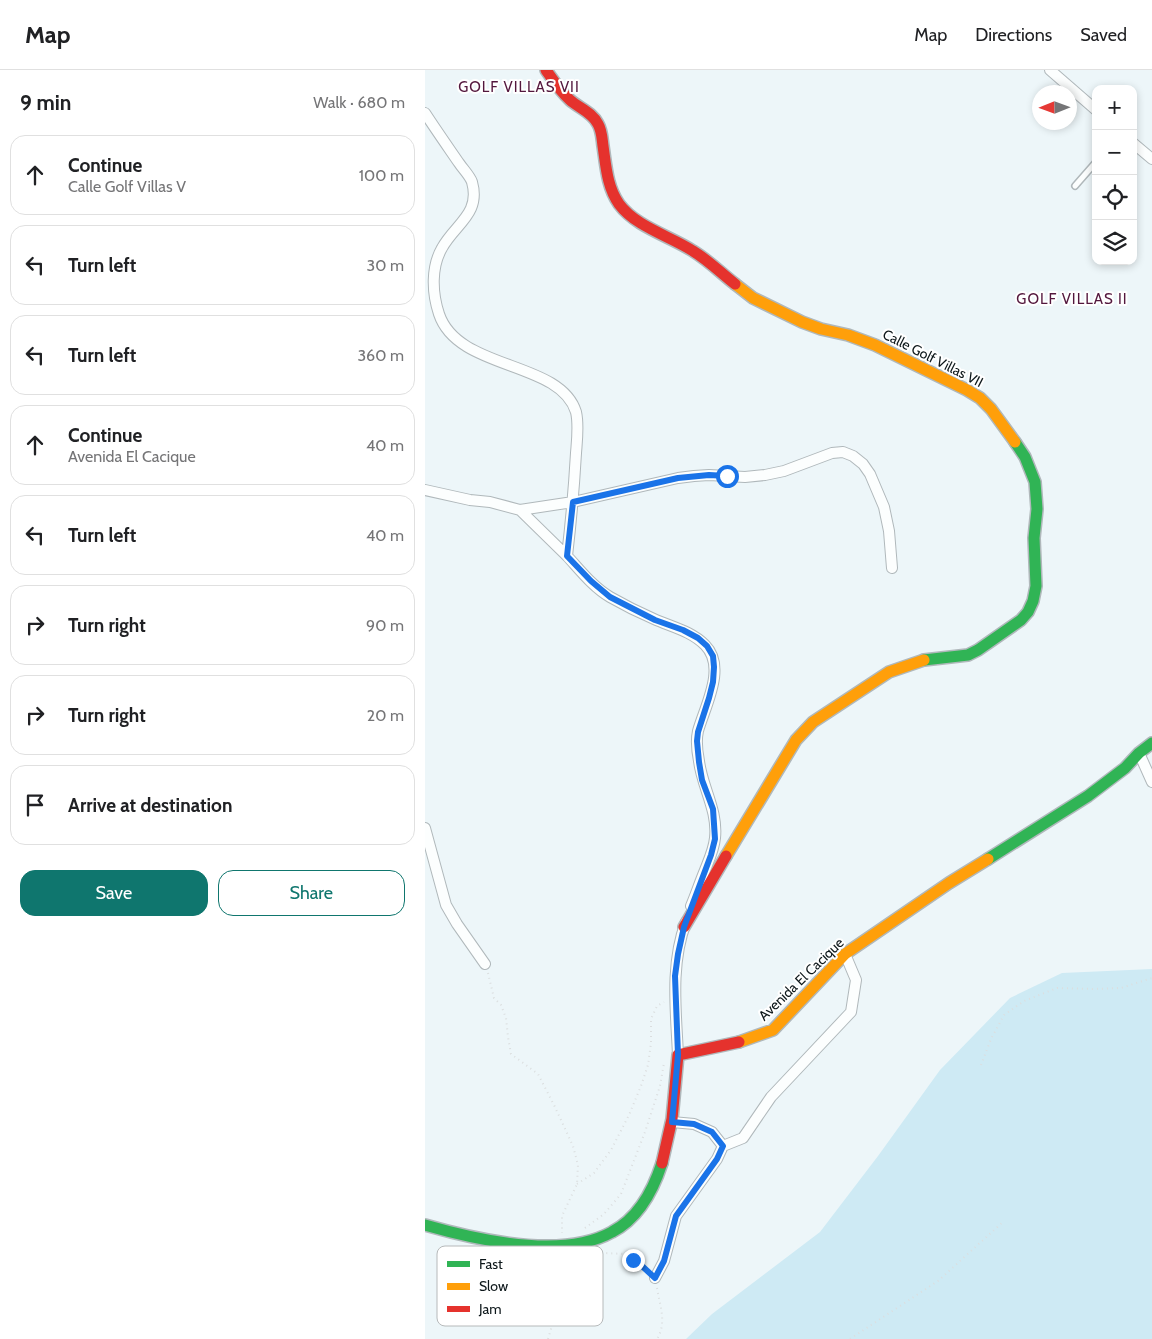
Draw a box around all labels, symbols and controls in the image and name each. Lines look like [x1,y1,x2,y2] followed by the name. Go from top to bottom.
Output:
[25,20,71,49] text: Map
[914,24,947,46] text: Map
[975,24,1052,46] text: Directions
[1080,24,1127,46] text: Saved
[458,78,580,96] district label: GOLF VILLAS VII
[1032,85,1077,130] north arrow
[1092,85,1137,265] map controls
[1092,85,1137,130] button: +
[20,90,71,115] text: 9 min
[313,93,405,112] text: Walk · 680 m
[1092,130,1137,175] button: −
[68,154,142,177] text: Continue
[21,161,49,189] icon: ahead
[359,166,404,185] text: 100 m
[1092,175,1137,220] button: locate
[68,177,186,196] text: Calle Golf Villas V
[1092,220,1137,265] button: layers
[21,251,49,279] icon: left
[68,254,136,277] text: Turn left
[367,256,404,275] text: 30 m
[1016,290,1128,308] district label: GOLF VILLAS II
[880,325,986,391] street label: Calle Golf Villas VII
[21,341,49,369] icon: left
[68,344,136,367] text: Turn left
[357,346,404,365] text: 360 m
[68,424,142,447] text: Continue
[21,431,49,459] icon: ahead
[366,436,404,455] text: 40 m
[68,447,196,466] text: Avenida El Cacique
[716,465,739,488] route start
[21,521,49,549] icon: left
[68,524,136,547] text: Turn left
[366,526,404,545] text: 40 m
[21,611,49,639] icon: right
[68,614,146,637] text: Turn right
[366,616,404,635] text: 90 m
[21,701,49,729] icon: right
[68,704,146,727] text: Turn right
[367,706,404,725] text: 20 m
[21,791,49,819] icon: arrive
[68,794,232,817] text: Arrive at destination
[20,870,208,916] button: Save
[218,870,405,916] button: Share
[755,934,847,1024] street label: Avenida El Cacique
[437,1246,603,1326] legend
[622,1249,645,1272] route end
[479,1255,503,1273] text: Fast
[479,1277,508,1295] text: Slow
[478,1300,501,1318] text: Jam

